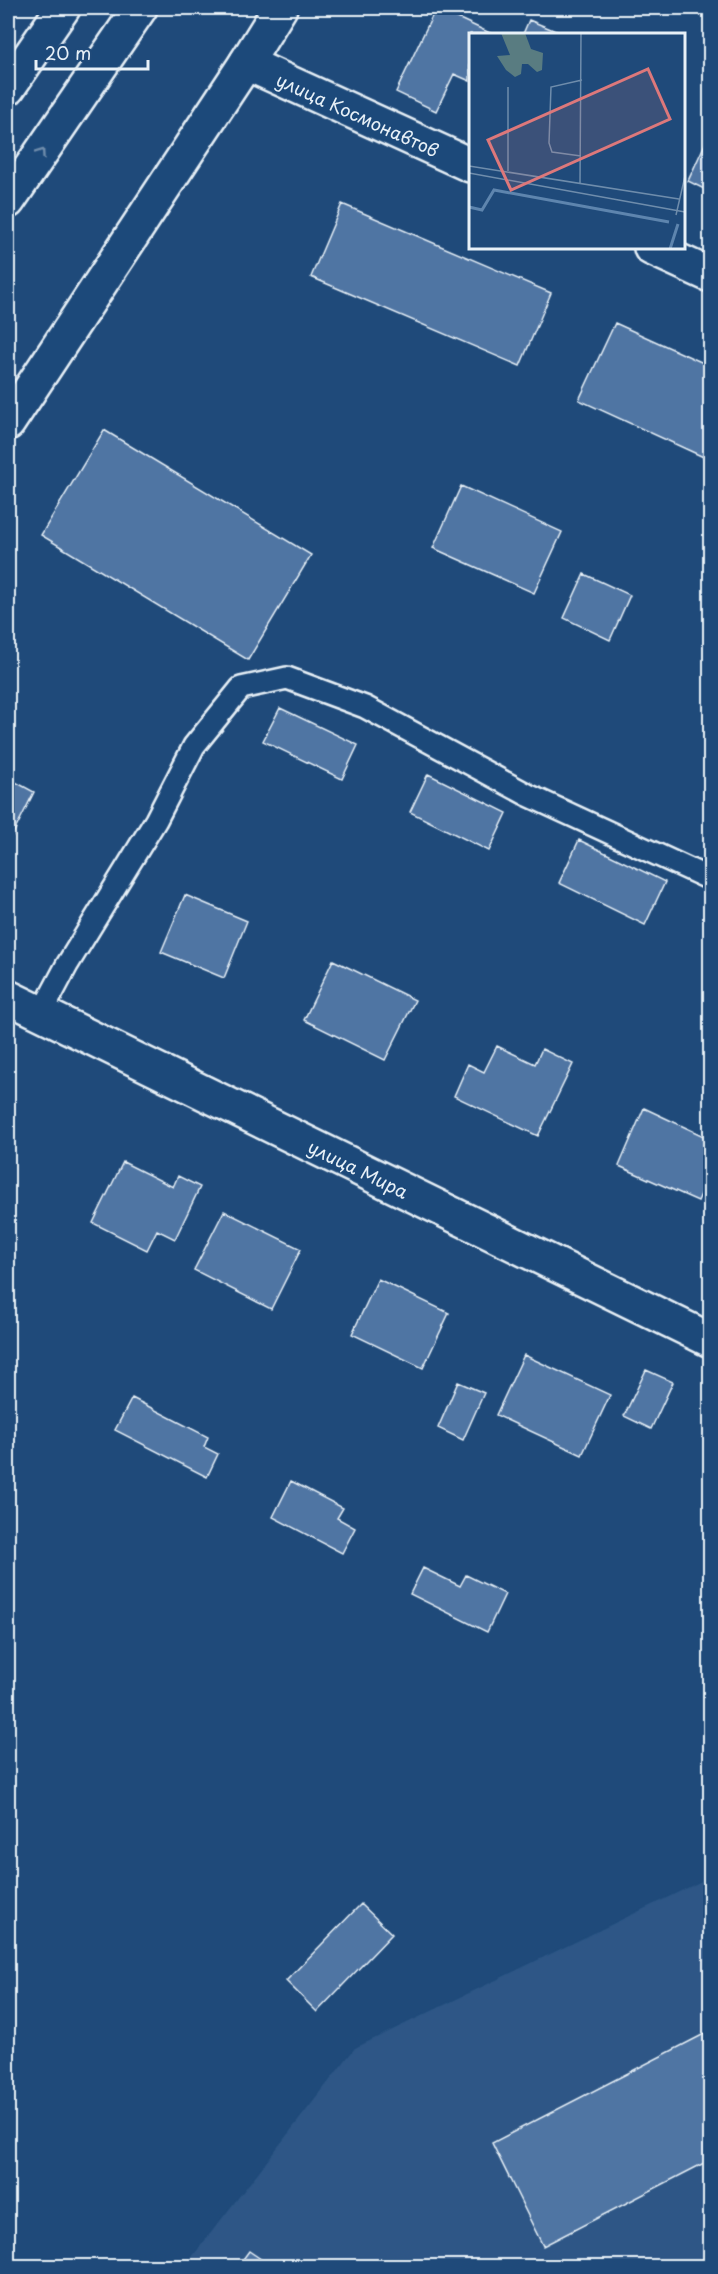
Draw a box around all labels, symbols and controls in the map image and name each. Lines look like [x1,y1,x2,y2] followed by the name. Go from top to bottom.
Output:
[36,33,148,71] scale bar
[469,33,685,249] inset map
[45,39,91,66] text: 20 m
[272,65,444,163] street label: улица Космонавтов
[34,148,45,159] one-way arrow
[304,1132,414,1204] street label: улица Мира

